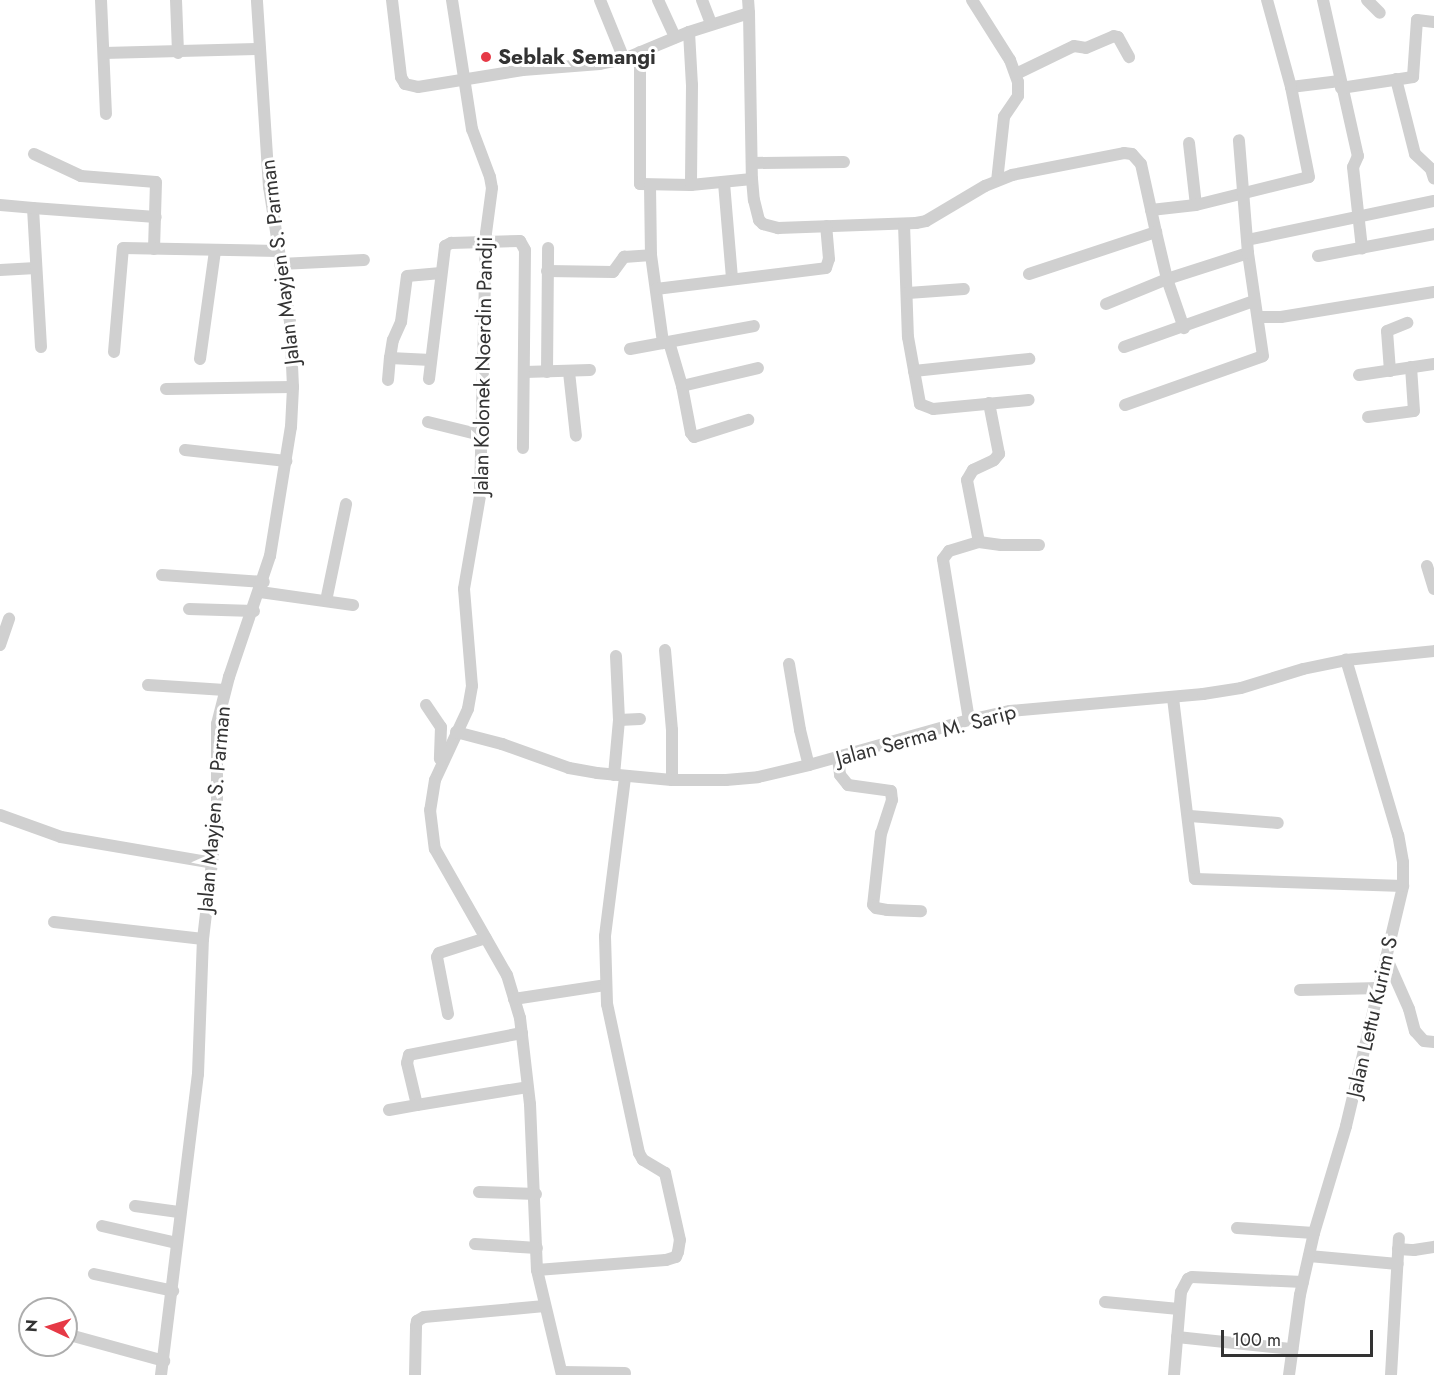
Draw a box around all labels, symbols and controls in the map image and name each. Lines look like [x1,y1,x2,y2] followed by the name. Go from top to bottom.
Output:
[498,44,656,70] place label: Seblak Semangi
[479,50,493,64] marker: Seblak Semangi
[255,158,305,366] street label: Jalan Mayjen S. Parman
[468,236,498,496] street label: Jalan Kolonek Noerdin Pandji
[833,699,1019,771] street label: Jalan Serma M. Sarip
[192,705,236,913] street label: Jalan Mayjen S. Parman
[1341,934,1403,1100] street label: Jalan Lettu Kurim S
[18,1297,78,1357] north arrow
[1224,1318,1376,1356] scale bar
[20,1319,43,1333] text: N
[1232,1327,1281,1353] text: 100 m

